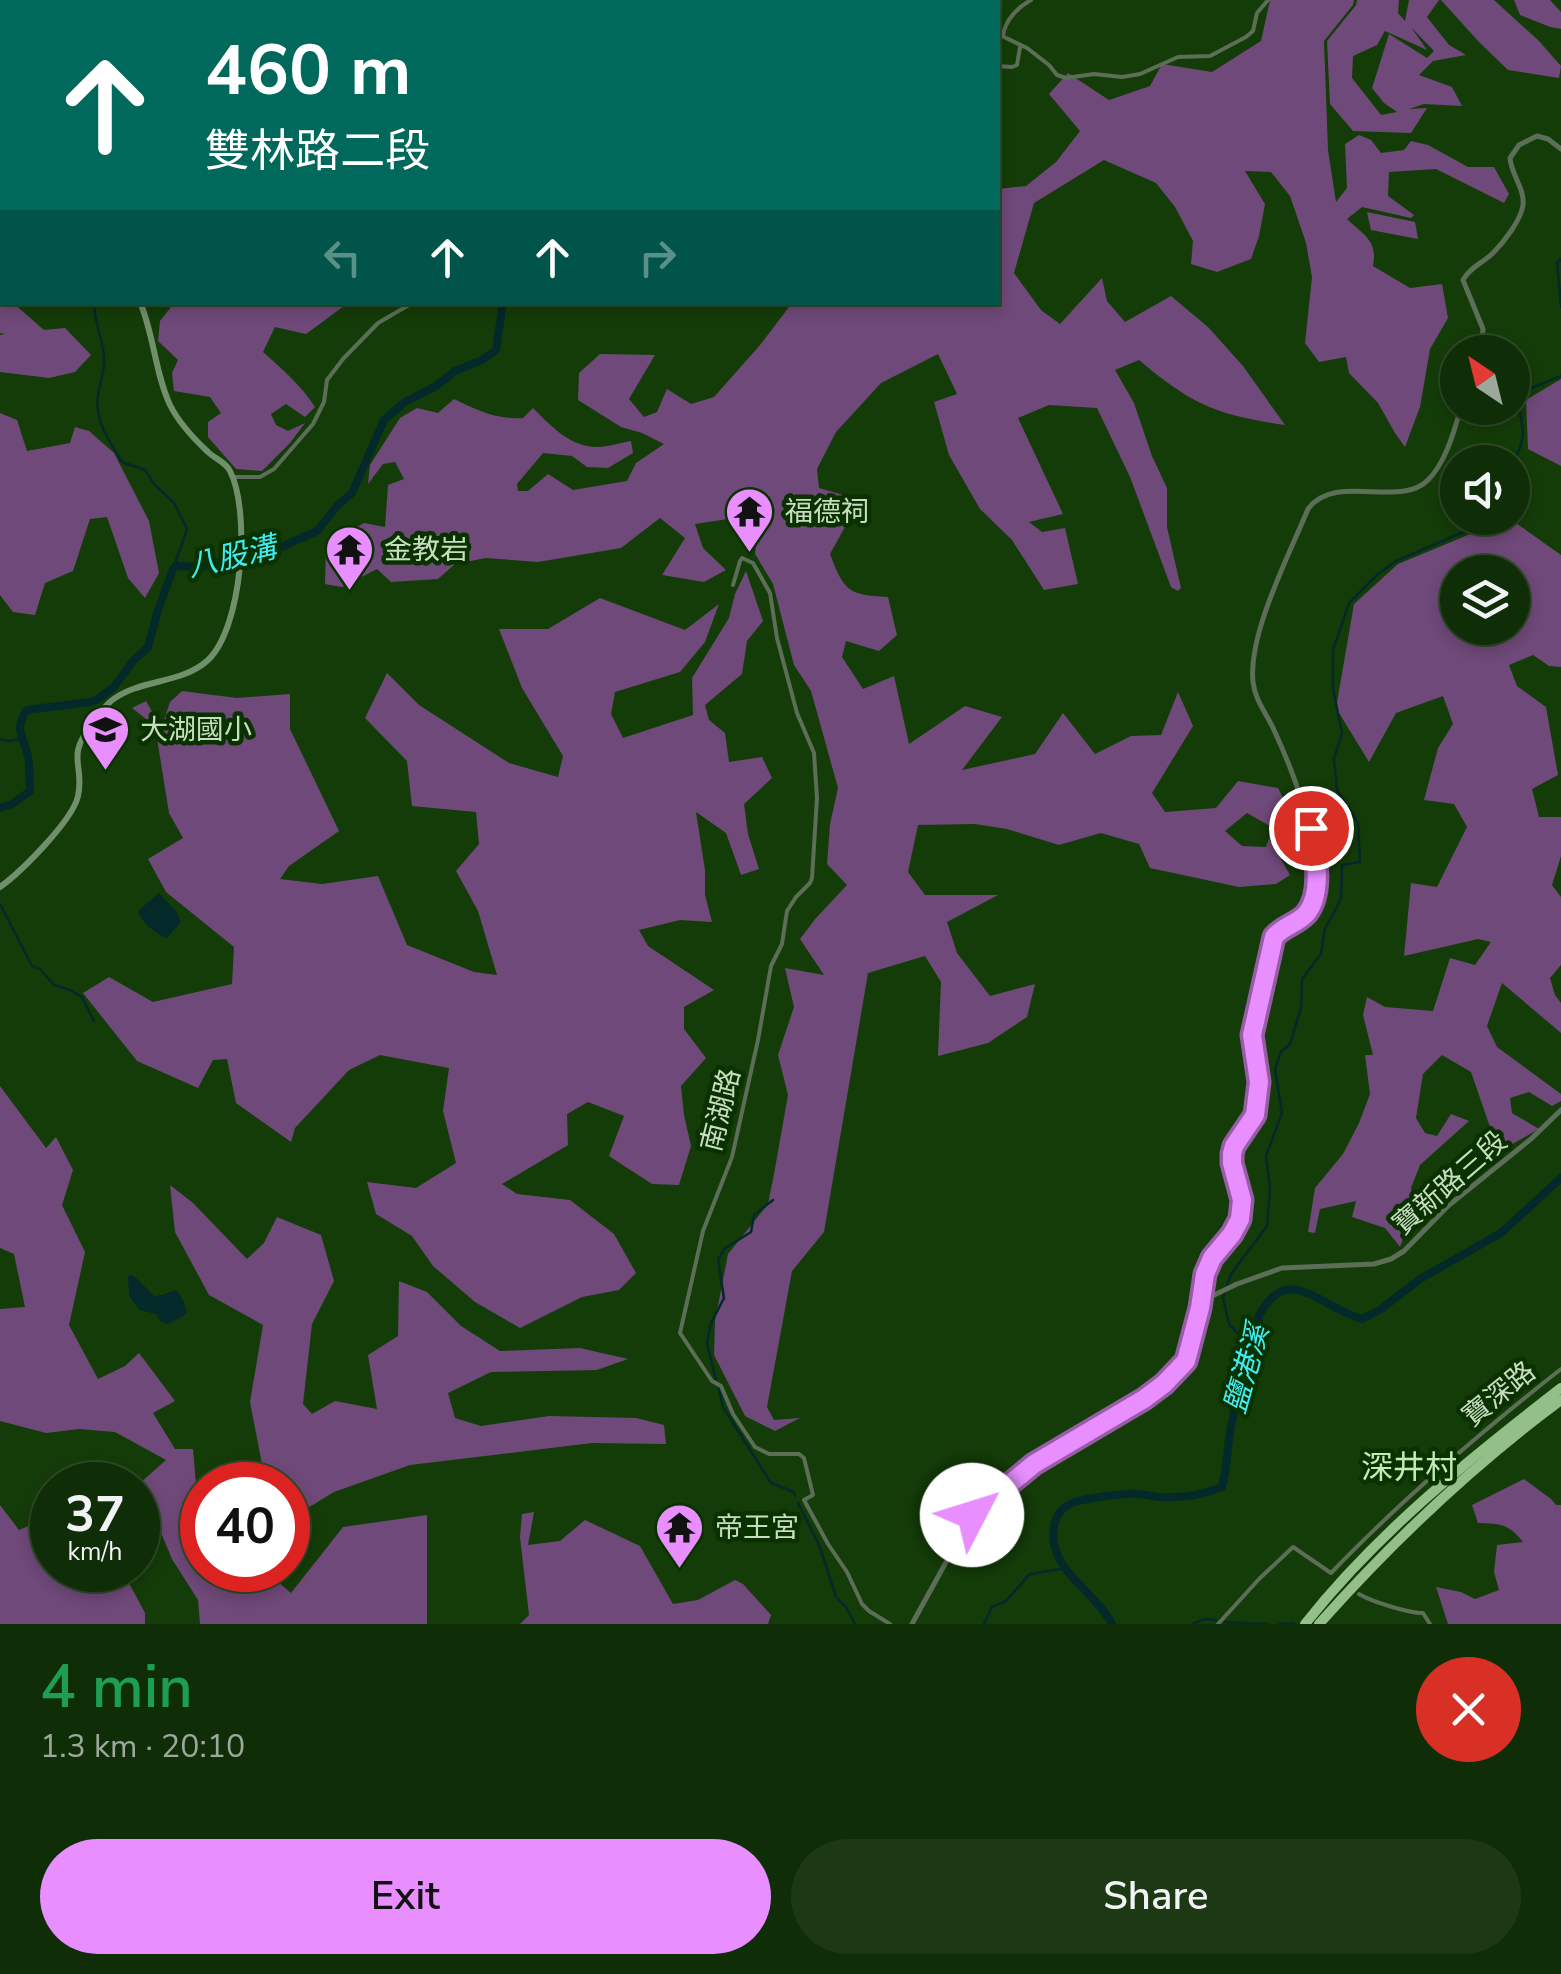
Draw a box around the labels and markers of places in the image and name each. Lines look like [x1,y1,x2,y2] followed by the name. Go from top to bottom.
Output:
[724,486,776,554] temple icon: 福德祠
[785,493,869,531] place label: 福德祠
[323,524,375,592] temple icon: 金教岩
[384,531,468,569] place label: 金教岩
[79,704,131,772] school or university icon: 大湖國小
[140,711,252,749] place label: 大湖國小
[1269,786,1354,871] pin
[654,1502,706,1570] temple icon: 帝王宮
[715,1509,799,1547] place label: 帝王宮

